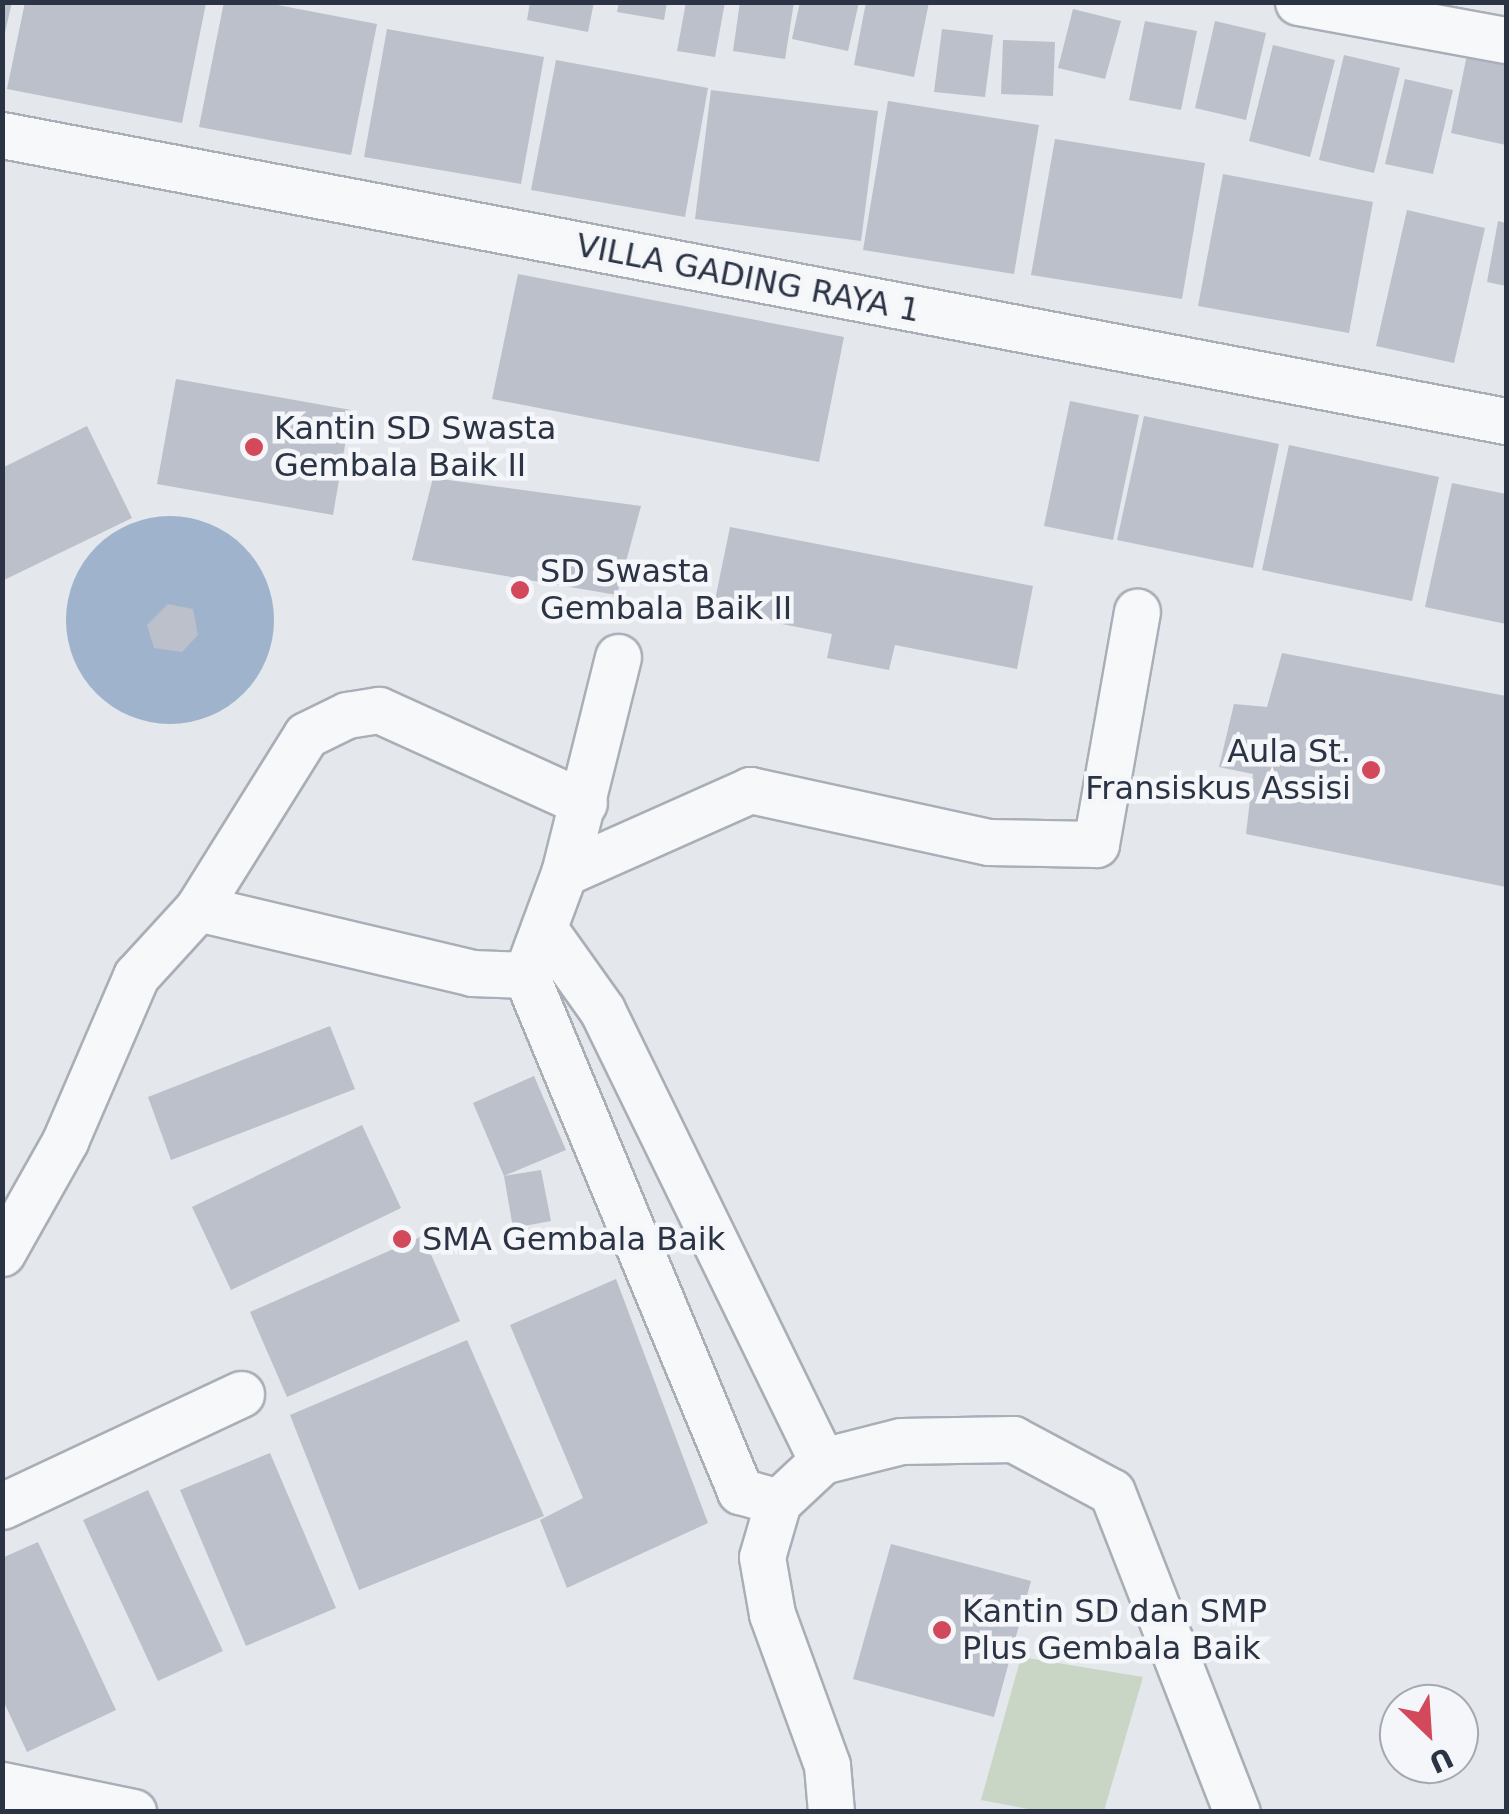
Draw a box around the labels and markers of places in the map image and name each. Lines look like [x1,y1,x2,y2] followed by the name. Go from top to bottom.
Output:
[274,410,556,485] place label: Kantin SD Swasta Gembala Baik II
[243,436,265,458] marker: Kantin SD Swasta Gembala Baik II
[540,553,792,628] place label: SD Swasta Gembala Baik II
[509,579,531,601] marker: SD Swasta Gembala Baik II
[1085,733,1351,808] place label: Aula St. Fransiskus Assisi
[1360,759,1382,781] marker: Aula St. Fransiskus Assisi
[422,1220,725,1258] place label: SMA Gembala Baik
[391,1228,413,1250] marker: SMA Gembala Baik
[962,1593,1267,1668] place label: Kantin SD dan SMP Plus Gembala Baik
[931,1619,953,1641] marker: Kantin SD dan SMP Plus Gembala Baik

